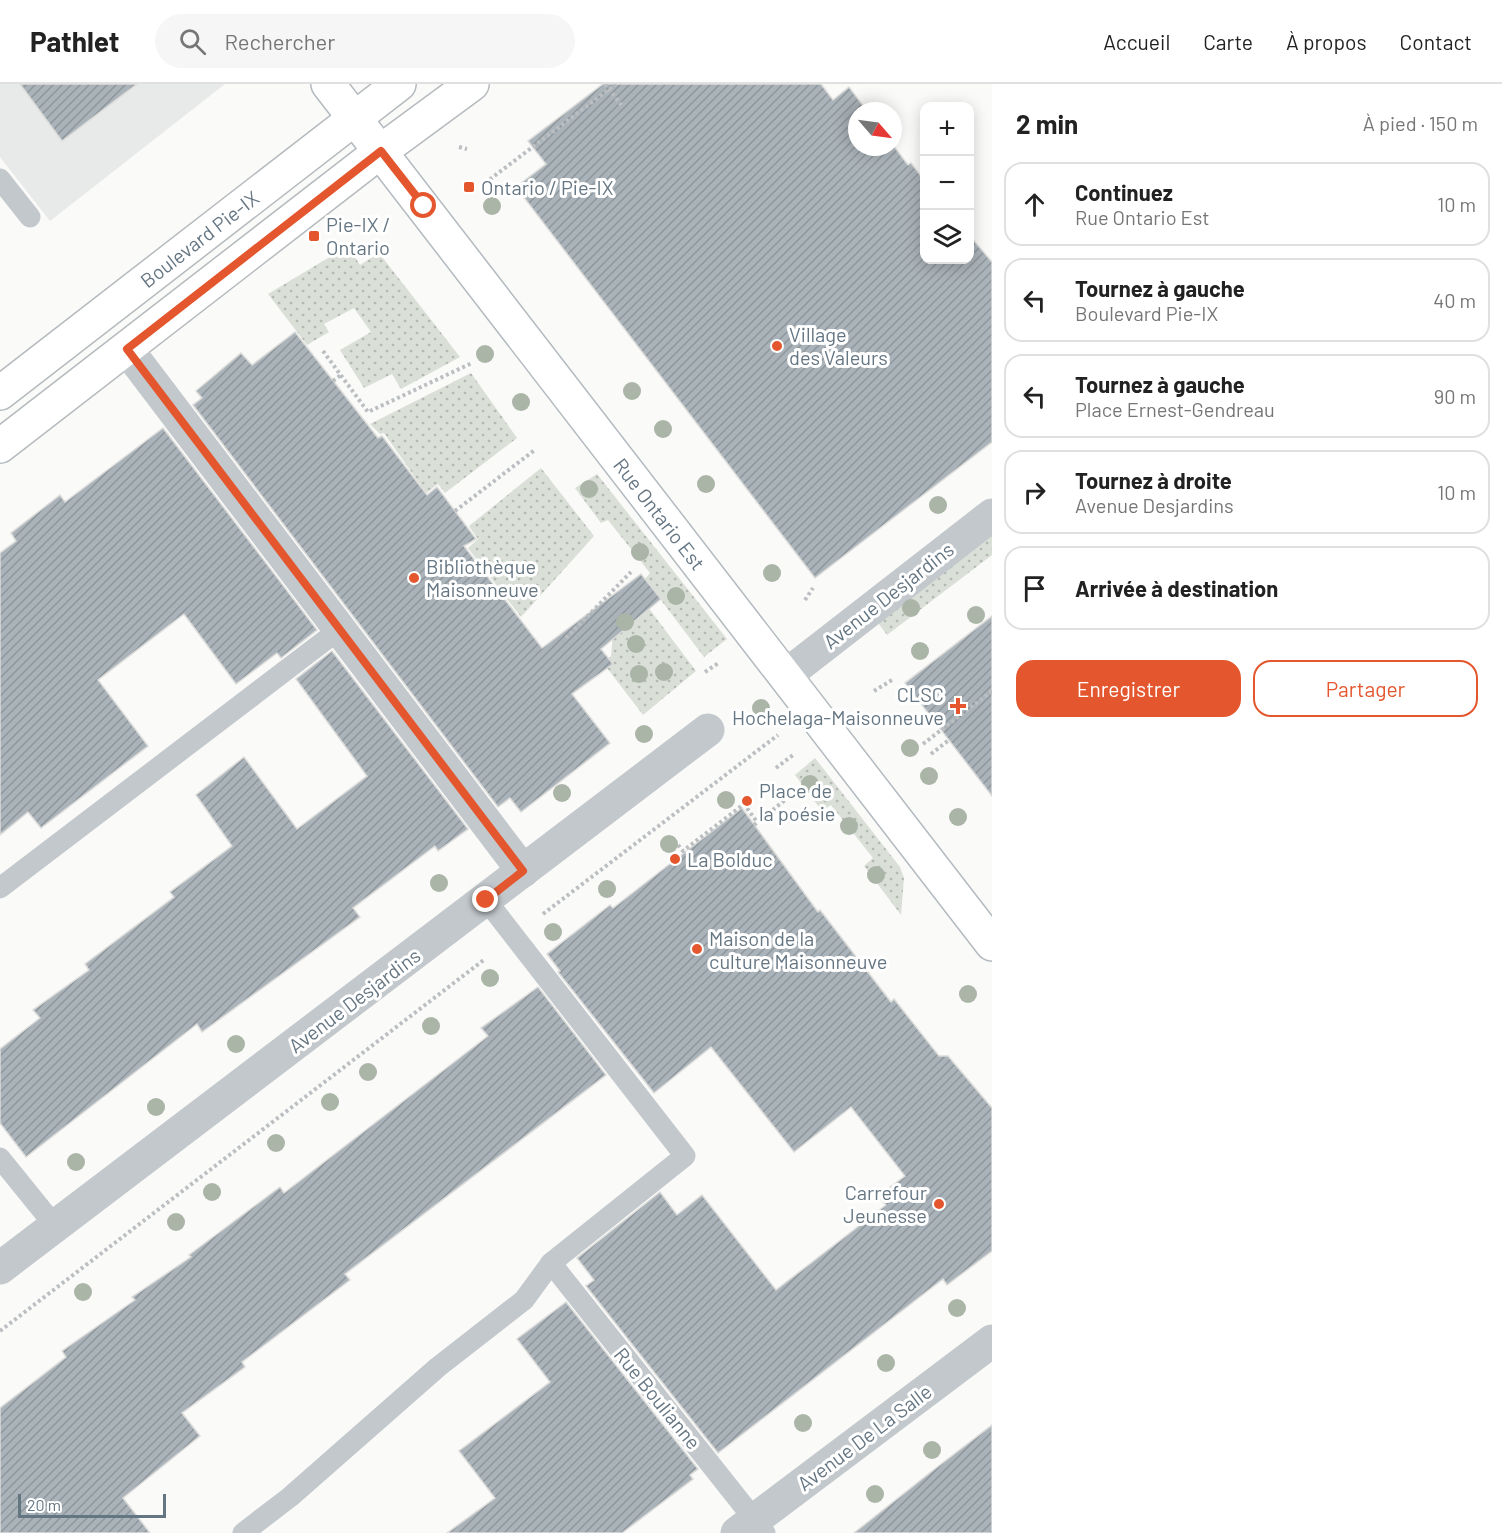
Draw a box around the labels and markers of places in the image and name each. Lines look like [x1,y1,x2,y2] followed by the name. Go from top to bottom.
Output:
[481,175,614,199] place label: Ontario / Pie-IX
[462,180,476,194] marker: Ontario / Pie-IX
[326,212,390,259] place label: Pie-IX / Ontario
[307,229,321,243] marker: Pie-IX / Ontario
[789,322,888,369] place label: Village des Valeurs
[770,339,784,353] marker: Village des Valeurs
[426,554,539,601] place label: Bibliothèque Maisonneuve
[407,571,421,585] marker: Bibliothèque Maisonneuve
[732,682,944,729] place label: CLSC Hochelaga-Maisonneuve
[949,697,967,715] marker: CLSC Hochelaga-Maisonneuve
[759,778,835,825] place label: Place de la poésie
[740,794,754,808] marker: Place de la poésie
[687,847,773,871] place label: La Bolduc
[668,852,682,866] marker: La Bolduc
[709,926,887,973] place label: Maison de la culture Maisonneuve
[690,942,704,956] marker: Maison de la culture Maisonneuve
[843,1180,927,1227] place label: Carrefour Jeunesse
[932,1197,946,1211] marker: Carrefour Jeunesse

